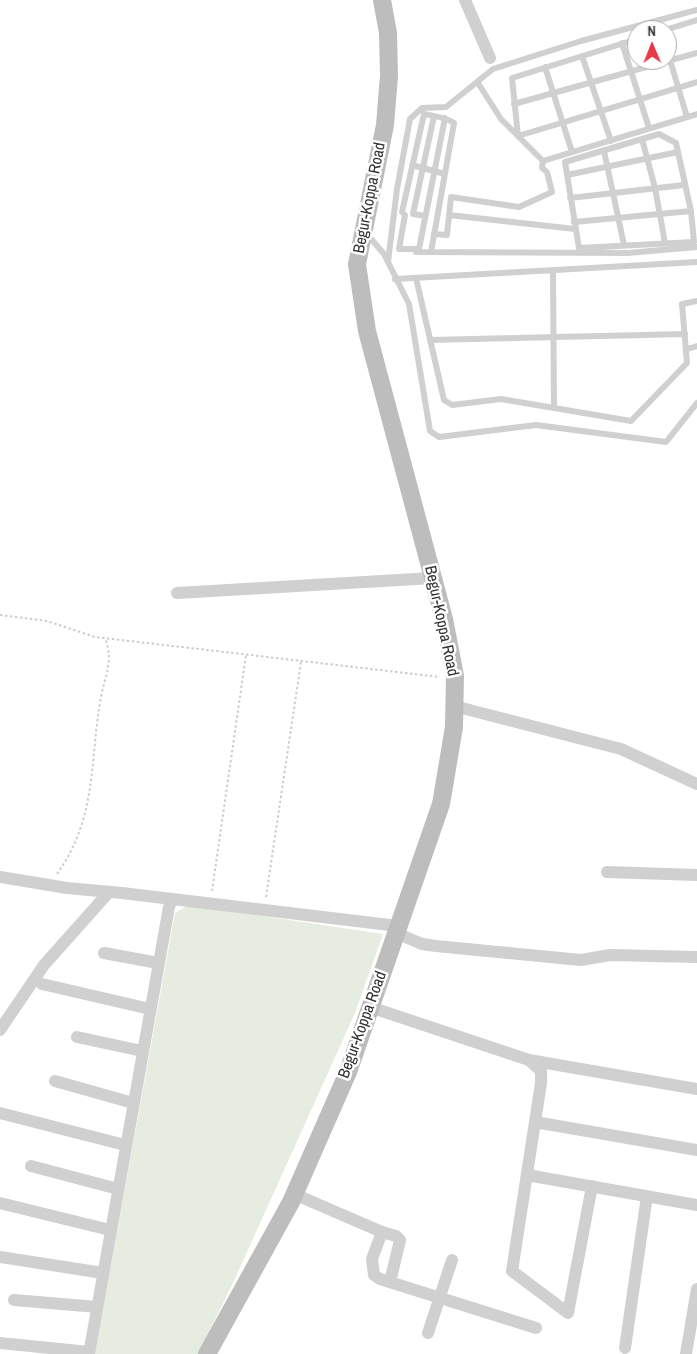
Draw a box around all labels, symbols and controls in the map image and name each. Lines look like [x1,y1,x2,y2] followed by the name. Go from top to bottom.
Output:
[627,20,677,70] north arrow
[647,22,656,40] text: N
[350,141,390,255] street label: Begur-Koppa Road
[420,564,462,678] street label: Begur-Koppa Road
[335,969,391,1081] street label: Begur-Koppa Road

